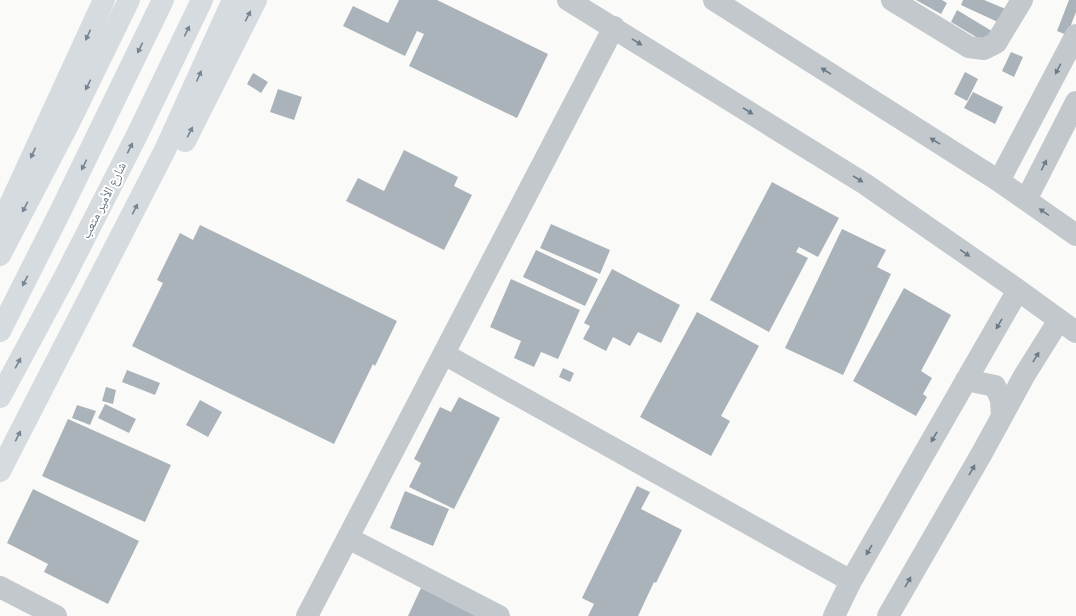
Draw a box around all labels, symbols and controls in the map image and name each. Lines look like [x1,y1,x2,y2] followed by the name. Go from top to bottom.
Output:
[245,10,251,22] one-way arrow
[184,26,190,37] one-way arrow
[84,30,90,42] one-way arrow
[631,39,643,46] one-way arrow
[137,42,143,53] one-way arrow
[1055,63,1061,75] one-way arrow
[821,67,831,75] one-way arrow
[196,70,202,82] one-way arrow
[85,80,91,91] one-way arrow
[743,107,753,115] one-way arrow
[186,126,193,138] one-way arrow
[930,137,941,145] one-way arrow
[127,142,133,154] one-way arrow
[30,148,36,159] one-way arrow
[77,159,131,242] street label: شارع الأمير متعب
[81,159,87,170] one-way arrow
[1041,159,1047,171] one-way arrow
[852,176,864,183] one-way arrow
[22,201,29,213] one-way arrow
[132,203,138,215] one-way arrow
[1039,208,1049,216] one-way arrow
[960,249,970,257] one-way arrow
[22,275,29,287] one-way arrow
[995,318,1002,330] one-way arrow
[1033,351,1040,362] one-way arrow
[15,357,22,369] one-way arrow
[15,431,21,442] one-way arrow
[931,431,937,443] one-way arrow
[969,464,976,476] one-way arrow
[866,544,873,556] one-way arrow
[904,576,911,588] one-way arrow

